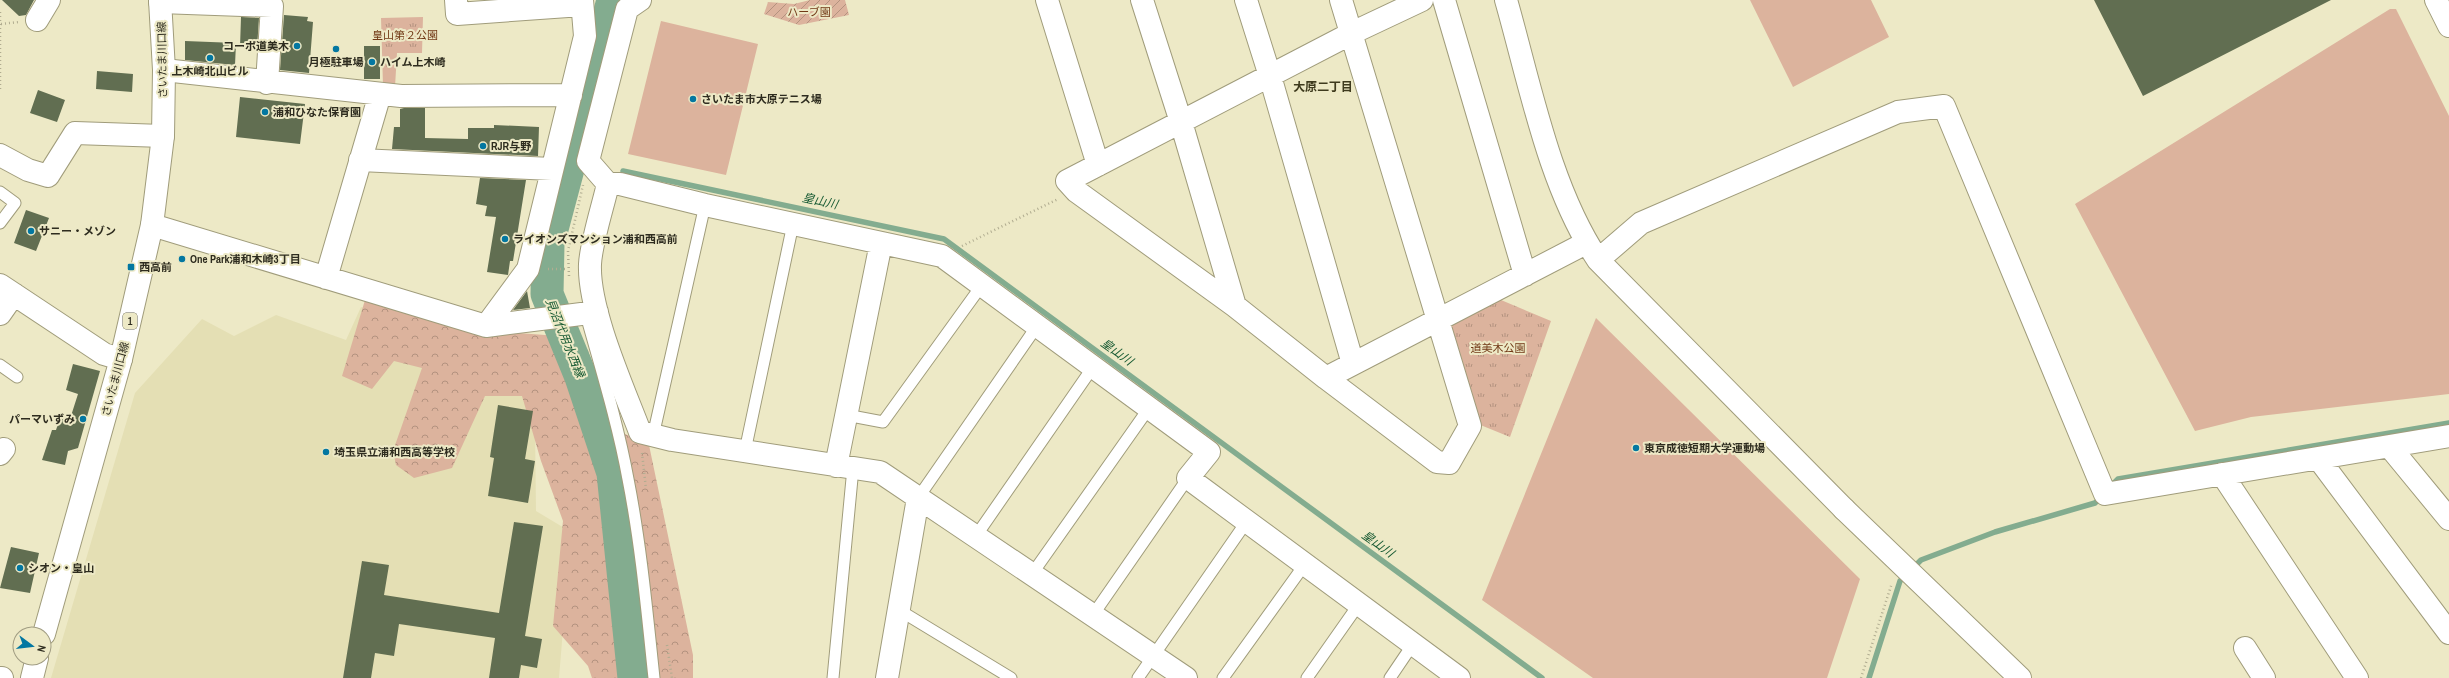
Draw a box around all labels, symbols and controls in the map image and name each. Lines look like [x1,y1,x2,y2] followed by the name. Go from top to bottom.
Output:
[787,5,831,19] park label: ハーブ園
[154,22,170,98] street label: さいたま川口線
[372,28,438,42] park label: 皇山第２公園
[223,39,289,53] place label: コーポ道美木
[292,41,302,51] marker: コーポ道美木
[331,44,341,54] marker: 月極駐車場
[205,53,215,63] marker: 上木崎北山ビル
[309,55,364,69] place label: 月極駐車場
[380,55,446,69] place label: ハイム上木崎
[367,57,377,67] marker: ハイム上木崎
[172,64,249,78] place label: 上木崎北山ビル
[1293,79,1353,95] district label: 大原二丁目
[701,92,822,106] place label: さいたま市大原テニス場
[688,94,698,104] marker: さいたま市大原テニス場
[273,105,361,119] place label: 浦和ひなた保育園
[260,107,270,117] marker: 浦和ひなた保育園
[491,139,532,153] place label: RJR与野
[478,141,488,151] marker: RJR与野
[801,189,841,213] water label: 皇山川
[39,224,116,238] place label: サニー・メゾン
[26,226,36,236] marker: サニー・メゾン
[513,232,678,246] place label: ライオンズマンション浦和西高前
[500,234,510,244] marker: ライオンズマンション浦和西高前
[190,252,301,266] place label: One Park浦和木崎3丁目
[177,254,187,264] marker: One Park浦和木崎3丁目
[139,260,172,274] place label: 西高前
[126,262,136,272] marker: 西高前
[542,296,589,382] water label: 見沼代用水西縁
[123,313,137,329] road number: 1
[1098,335,1138,370] water label: 皇山川
[98,340,132,418] street label: さいたま川口線
[1471,341,1526,355] park label: 道美木公園
[9,412,75,426] place label: パーマいずみ
[78,414,88,424] marker: パーマいずみ
[1644,441,1765,455] place label: 東京成徳短期大学運動場
[1631,443,1641,453] marker: 東京成徳短期大学運動場
[334,445,455,459] place label: 埼玉県立浦和西高等学校
[321,447,331,457] marker: 埼玉県立浦和西高等学校
[1359,527,1399,562] water label: 皇山川
[28,561,94,575] place label: シオン・皇山
[15,563,25,573] marker: シオン・皇山
[12,626,52,666] north arrow
[34,644,49,654] text: N

